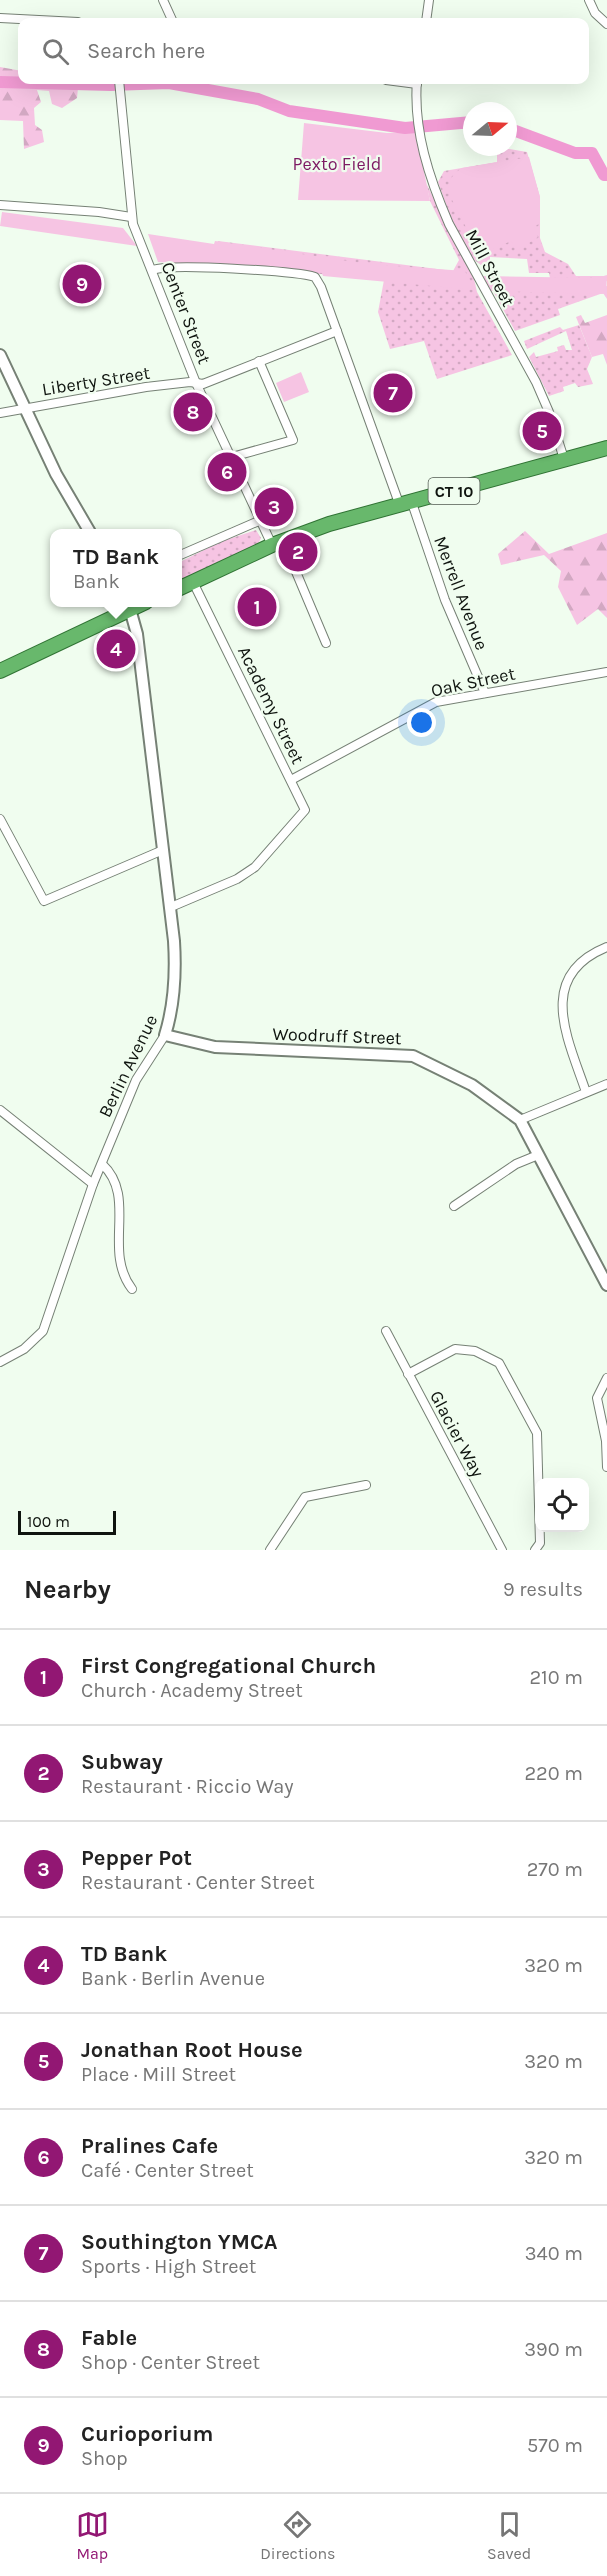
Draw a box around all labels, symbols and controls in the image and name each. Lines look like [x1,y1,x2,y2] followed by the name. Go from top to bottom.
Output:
[18,18,589,84] search box
[39,35,72,68] icon: search
[87,38,205,64] text: Search here
[463,102,517,156] north arrow
[292,153,382,175] park label: Pexto Field
[460,226,520,311] street label: Mill Street
[156,259,216,367] street label: Center Street
[62,262,101,306] pin: 9
[40,362,152,400] street label: Liberty Street
[374,370,412,416] pin: 7
[174,390,212,434] pin: 8
[522,408,562,454] pin: 5
[208,450,246,494] pin: 6
[428,478,480,504] road number: CT 10
[254,484,294,530] pin: 3
[50,529,182,607] popup
[278,530,318,574] pin: 2
[429,533,493,653] street label: Merrell Avenue
[73,544,159,570] text: TD Bank
[73,570,120,593] text: Bank
[238,584,276,630] pin: 1
[96,626,136,672] pin: 4
[233,642,309,768] street label: Academy Street
[429,662,517,702] street label: Oak Street
[407,708,436,737] your location
[94,1011,162,1121] street label: Berlin Avenue
[272,1023,402,1049] street label: Woodruff Street
[425,1387,489,1482] street label: Glacier Way
[535,1478,589,1532] map controls
[535,1478,589,1532] button: locate
[18,1508,116,1536] scale bar
[27,1512,70,1531] text: 100 m
[24,1574,111,1605] text: Nearby
[503,1578,583,1601] text: 9 results
[81,1653,376,1679] text: First Congregational Church
[40,1666,47,1689] text: 1
[529,1666,583,1689] text: 210 m
[81,1679,303,1702] text: Church · Academy Street
[81,1749,163,1775] text: Subway
[37,1762,50,1785] text: 2
[524,1762,583,1785] text: 220 m
[81,1775,294,1798] text: Restaurant · Riccio Way
[81,1845,192,1871] text: Pepper Pot
[37,1858,50,1881] text: 3
[527,1858,583,1881] text: 270 m
[81,1871,315,1894] text: Restaurant · Center Street
[81,1941,167,1967] text: TD Bank
[38,1954,49,1977] text: 4
[524,1954,583,1977] text: 320 m
[81,1967,265,1990] text: Bank · Berlin Avenue
[81,2037,303,2063] text: Jonathan Root House
[38,2050,49,2073] text: 5
[524,2050,583,2073] text: 320 m
[81,2063,236,2086] text: Place · Mill Street
[81,2133,218,2159] text: Pralines Cafe
[37,2146,50,2169] text: 6
[524,2146,583,2169] text: 320 m
[81,2159,254,2182] text: Café · Center Street
[81,2229,278,2255] text: Southington YMCA
[39,2242,48,2265] text: 7
[525,2242,583,2265] text: 340 m
[81,2255,256,2278] text: Sports · High Street
[81,2325,137,2351] text: Fable
[37,2338,50,2361] text: 8
[524,2338,583,2361] text: 390 m
[81,2351,260,2374] text: Shop · Center Street
[81,2421,213,2447] text: Curioporium
[37,2434,50,2457] text: 9
[527,2434,583,2457] text: 570 m
[81,2447,128,2470] text: Shop
[76,2508,109,2563] tab: Map
[260,2508,335,2563] tab: Directions
[487,2508,531,2563] tab: Saved

